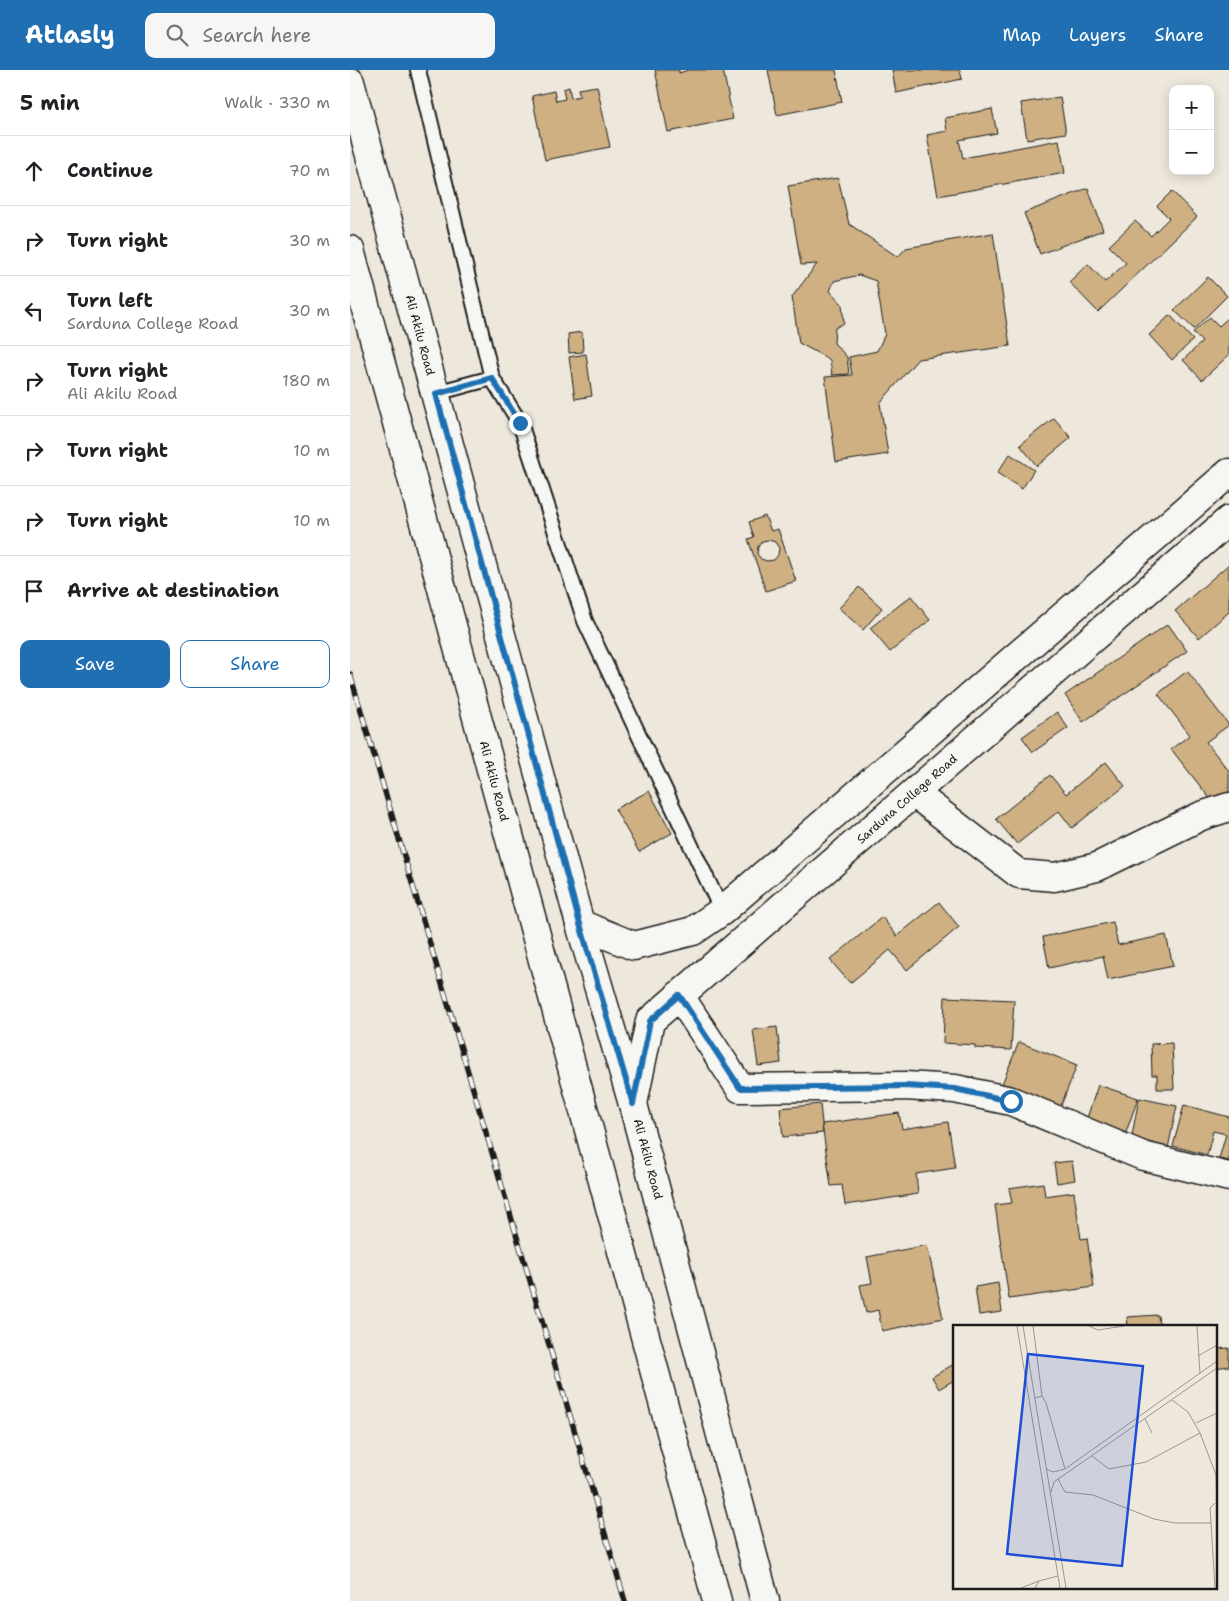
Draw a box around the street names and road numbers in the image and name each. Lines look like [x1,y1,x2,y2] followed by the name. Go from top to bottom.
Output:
[402,293,439,377] street label: Ali Akilu Road
[476,739,513,823] street label: Ali Akilu Road
[853,751,961,847] street label: Sarduna College Road
[630,1117,667,1201] street label: Ali Akilu Road

